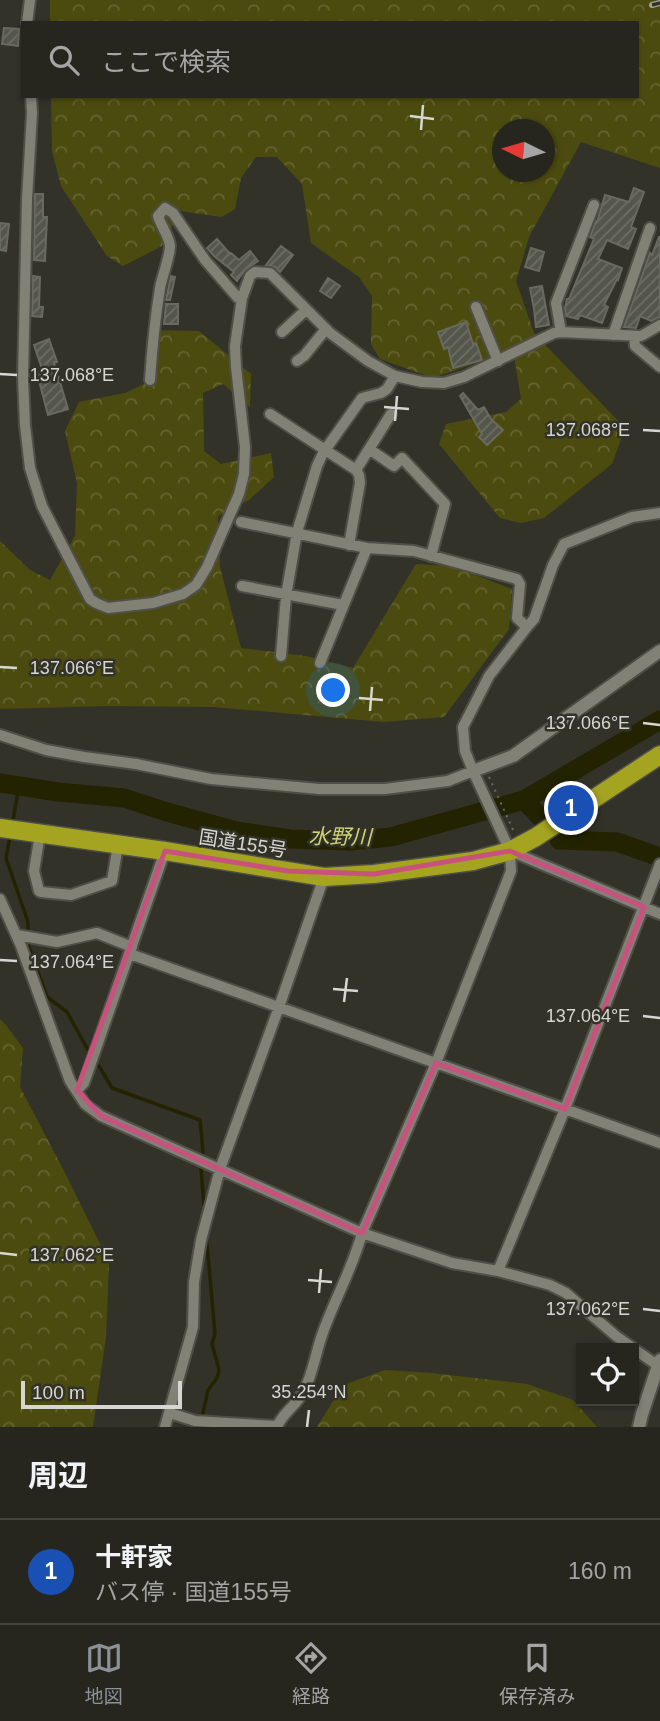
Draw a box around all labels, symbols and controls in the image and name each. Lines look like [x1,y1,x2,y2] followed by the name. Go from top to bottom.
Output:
[21,21,639,98] search box
[45,41,83,79] icon: search
[101,47,231,77] text: ここで検索
[492,119,555,182] north arrow
[30,365,114,385] text: 137.068°E
[546,420,630,440] text: 137.068°E
[30,658,114,678] text: 137.066°E
[316,673,350,707] your location
[546,713,630,733] text: 137.066°E
[548,782,594,834] pin: 1
[308,824,374,849] water label: 水野川
[197,826,288,861] street label: 国道155号
[30,952,114,972] text: 137.064°E
[546,1006,630,1026] text: 137.064°E
[30,1245,114,1265] text: 137.062°E
[546,1299,630,1319] text: 137.062°E
[576,1343,639,1406] map controls
[576,1343,639,1406] button: locate
[21,1378,182,1410] scale bar
[32,1382,85,1403] text: 100 m
[271,1382,347,1402] text: 35.254°N
[28,1459,88,1492] text: 周辺
[95,1542,173,1572] text: 十軒家
[45,1558,57,1584] text: 1
[568,1558,632,1584] text: 160 m
[95,1579,292,1605] text: バス停 · 国道155号
[85,1639,123,1708] tab: 地図
[292,1639,330,1708] tab: 経路
[499,1639,575,1708] tab: 保存済み

